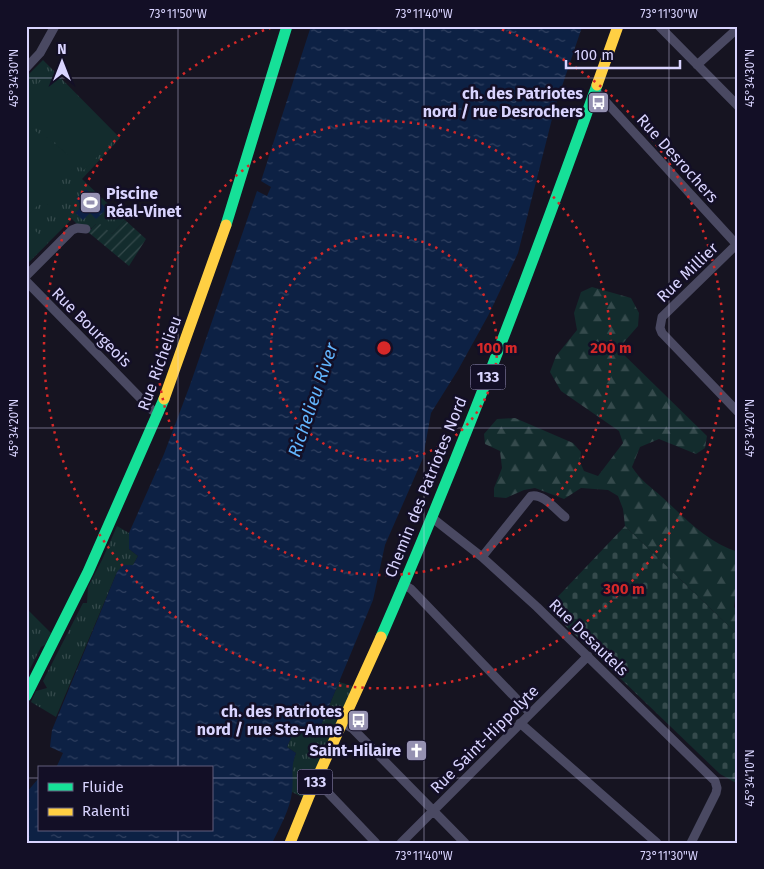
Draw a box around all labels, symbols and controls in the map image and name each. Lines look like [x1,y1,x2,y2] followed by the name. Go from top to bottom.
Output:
[149,7,207,21] text: 73°11'50"W
[395,7,453,21] text: 73°11'40"W
[640,7,698,21] text: 73°11'30"W
[38,38,88,88] north arrow
[566,38,680,70] scale bar
[57,41,67,58] text: N
[574,46,614,64] text: 100 m
[7,49,21,107] text: 45°34'30"N
[743,49,757,107] text: 45°34'30"N
[423,84,583,121] place label: ch. des Patriotes nord / rue Desrochers
[587,90,611,114] bus stop icon: ch. des Patriotes nord / rue Desrochers
[633,110,722,207] street label: Rue Desrochers
[106,184,182,221] place label: Piscine Réal-Vinet
[78,190,102,214] sports icon: Piscine Réal-Vinet
[653,238,722,306] street label: Rue Millier
[48,284,135,371] street label: Rue Bourgeois
[134,313,185,413] street label: Rue Richelieu
[283,339,343,460] water label: Richelieu River
[375,339,393,357] centre of rings
[477,339,517,357] text: 100 m
[590,339,632,357] text: 200 m
[470,364,506,390] road number: 133
[380,394,470,580] street label: Chemin des Patriotes Nord
[7,399,21,457] text: 45°34'20"N
[743,399,757,457] text: 45°34'20"N
[602,580,645,598] text: 300 m
[545,595,632,680] street label: Rue Desautels
[426,681,542,797] street label: Rue Saint-Hippolyte
[197,702,342,739] place label: ch. des Patriotes nord / rue Ste-Anne
[346,708,370,732] bus stop icon: ch. des Patriotes nord / rue Ste-Anne
[405,738,429,762] church icon: Saint-Hilaire
[309,741,401,760] place label: Saint-Hilaire
[743,749,757,807] text: 45°34'10"N
[38,766,212,832] legend
[298,770,332,794] road number: 133
[82,778,124,796] text: Fluide
[82,802,130,820] text: Ralenti
[395,849,453,863] text: 73°11'40"W
[640,849,698,863] text: 73°11'30"W

